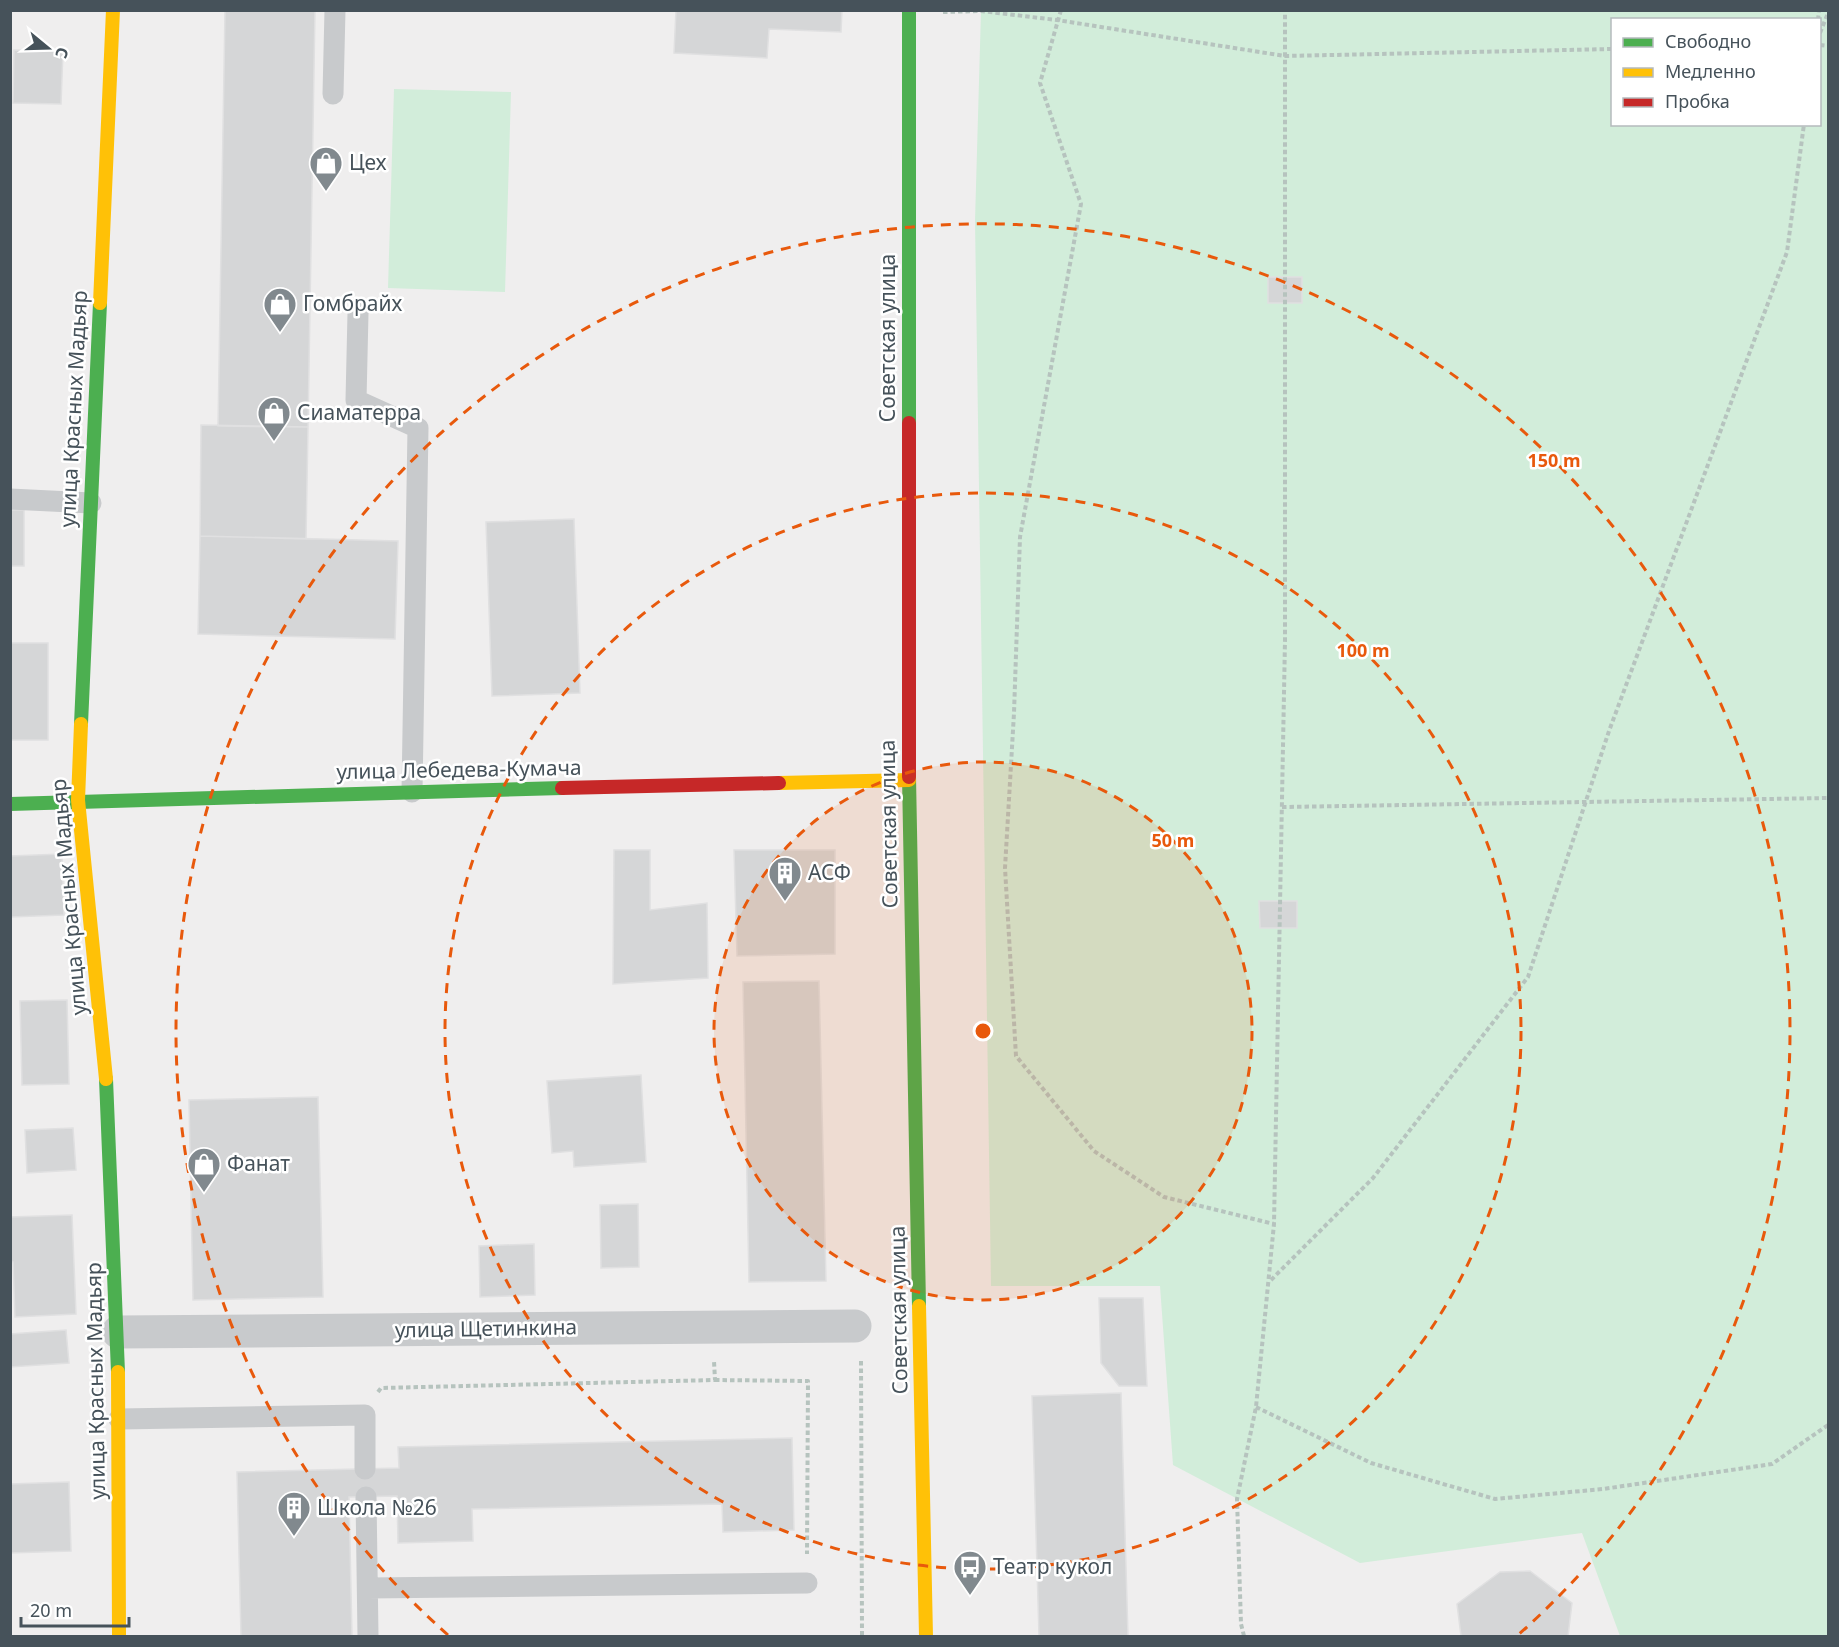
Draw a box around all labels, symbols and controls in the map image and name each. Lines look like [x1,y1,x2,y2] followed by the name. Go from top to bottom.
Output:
[18,18,78,78] north arrow
[1611,18,1821,126] legend
[1665,29,1751,53] text: Свободно
[50,44,74,61] text: С
[1665,59,1756,83] text: Медленно
[1665,89,1730,113] text: Пробка
[308,145,344,192] shop icon: Цех
[349,148,387,176] place label: Цех
[873,254,901,422] street label: Советская улица
[262,286,298,333] shop icon: Гомбрайх
[303,289,402,317] place label: Гомбрайх
[53,290,93,528] street label: улица Красных Мадьяр
[256,395,292,442] shop icon: Сиаматерра
[297,398,421,426] place label: Сиаматерра
[1527,448,1581,472] text: 150 m
[1336,638,1390,662] text: 100 m
[873,740,903,909] street label: Советская улица
[336,753,582,785] street label: улица Лебедева-Кумача
[44,778,92,1017] street label: улица Красных Мадьяр
[1152,828,1194,852] text: 50 m
[767,855,803,902] building icon: АСФ
[808,858,851,886] place label: АСФ
[973,1021,993,1041] centre of rings
[186,1146,222,1193] shop icon: Фанат
[227,1149,290,1177] place label: Фанат
[883,1226,913,1395] street label: Советская улица
[79,1262,111,1500] street label: улица Красных Мадьяр
[395,1312,577,1344] street label: улица Щетинкина
[276,1490,312,1537] building icon: Школа №26
[317,1493,437,1521] place label: Школа №26
[952,1549,988,1596] bus stop icon: Театр кукол
[993,1552,1112,1580] place label: Театр кукол
[21,1590,129,1628] scale bar
[30,1598,72,1622] text: 20 m

